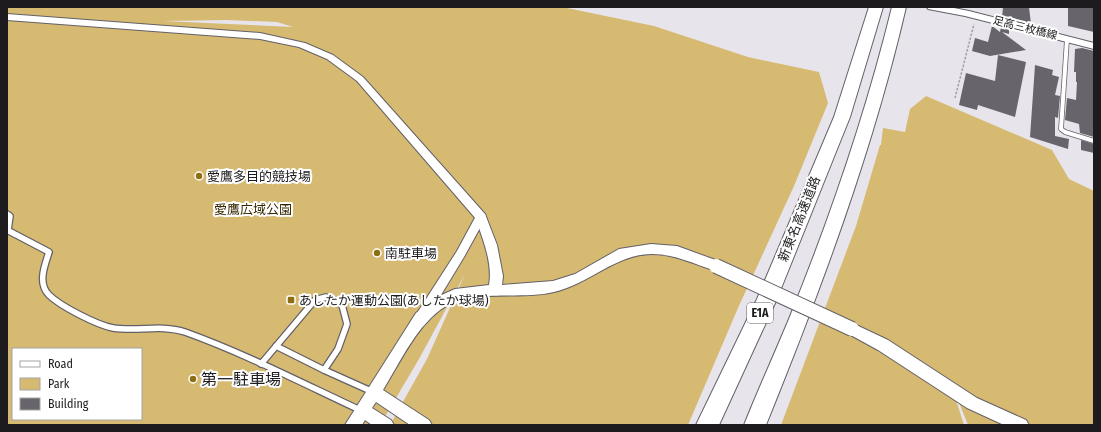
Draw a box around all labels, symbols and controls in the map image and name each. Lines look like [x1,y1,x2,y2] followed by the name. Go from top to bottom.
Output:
[991,14,1059,42] street label: 足高三枚橋線
[207,169,311,184] place label: 愛鷹多目的競技場
[194,171,204,181] marker: 愛鷹多目的競技場
[775,174,823,264] street label: 新東名高速道路
[214,202,292,217] park label: 愛鷹広域公園
[385,246,437,261] place label: 南駐車場
[372,248,382,258] marker: 南駐車場
[299,293,489,308] place label: あしたか運動公園(あしたか球場)
[286,295,296,305] marker: あしたか運動公園(あしたか球場)
[747,303,773,323] road number: E1A
[12,348,142,420] legend
[48,357,73,371] text: Road
[201,370,281,389] place label: 第一駐車場
[188,374,198,384] marker: 第一駐車場
[48,377,70,391] text: Park
[48,397,89,411] text: Building

